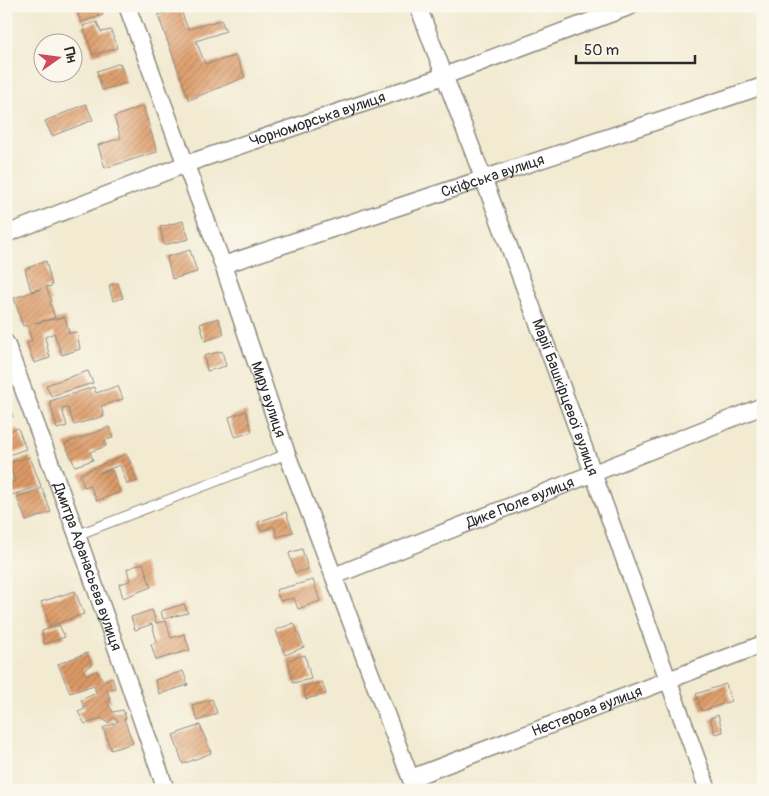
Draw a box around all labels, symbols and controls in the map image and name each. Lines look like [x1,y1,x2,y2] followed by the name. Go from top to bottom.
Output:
[32,32,82,82] north arrow
[576,32,695,64] scale bar
[584,41,619,60] text: 50 m
[60,45,80,65] text: Пн
[247,87,388,151] street label: Чорноморська вулиця
[438,150,547,202] street label: Скіфська вулиця
[528,316,603,478] street label: Марії Башкірцевої вулиця
[247,359,290,440] street label: Миру вулиця
[462,472,577,533] street label: Дике Поле вулиця
[49,479,126,653] street label: Дмитра Афанасьєва вулиця
[529,681,645,741] street label: Нестерова вулиця

